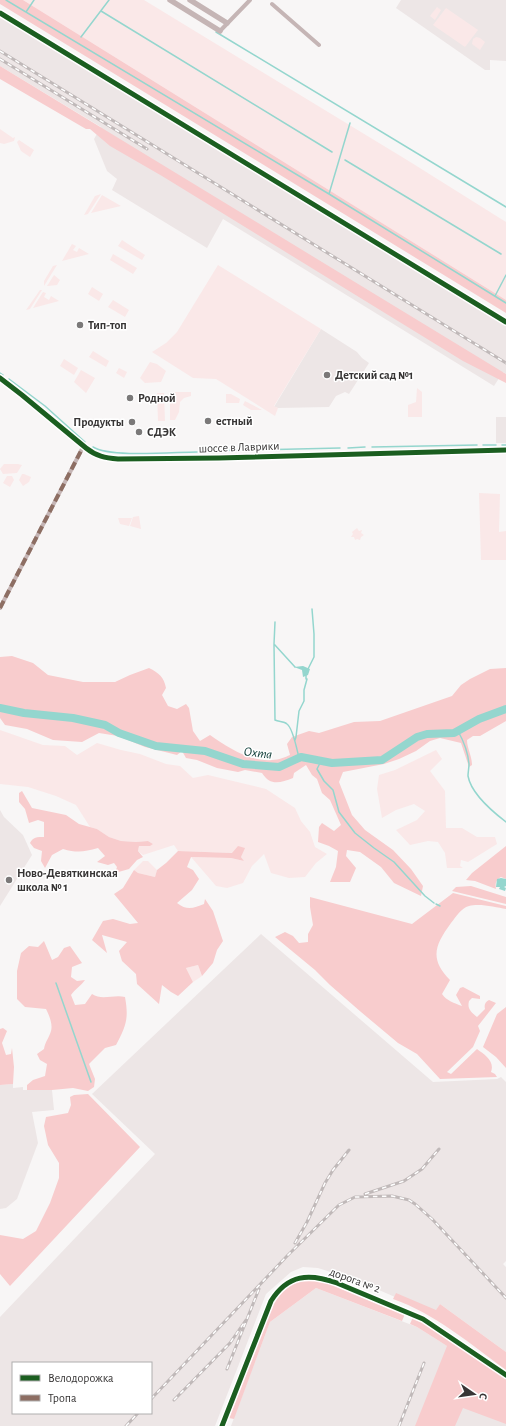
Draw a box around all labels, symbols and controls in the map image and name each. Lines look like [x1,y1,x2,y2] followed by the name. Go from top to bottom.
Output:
[88,319,127,331] place label: Тип-топ
[75,320,85,330] marker: Тип-топ
[335,369,413,381] place label: Детский сад №1
[322,370,332,380] marker: Детский сад №1
[138,392,176,404] place label: Родной
[125,393,135,403] marker: Родной
[216,415,252,427] place label: естный
[73,416,124,429] place label: Продукты
[203,416,213,426] marker: естный
[127,417,137,427] marker: Продукты
[147,426,177,438] place label: СДЭК
[134,427,144,437] marker: СДЭК
[198,440,280,454] street label: шоссе в Лаврики
[243,745,273,762] water label: Охта
[17,867,118,893] place label: Ново-Девяткинская школа № 1
[4,875,14,885] marker: Ново-Девяткинская школа № 1
[328,1265,383,1295] street label: дорога № 2
[12,1362,152,1414] legend
[48,1372,114,1384] text: Велодорожка
[454,1374,494,1414] north arrow
[48,1392,77,1404] text: Тропа
[477,1392,489,1400] text: С

